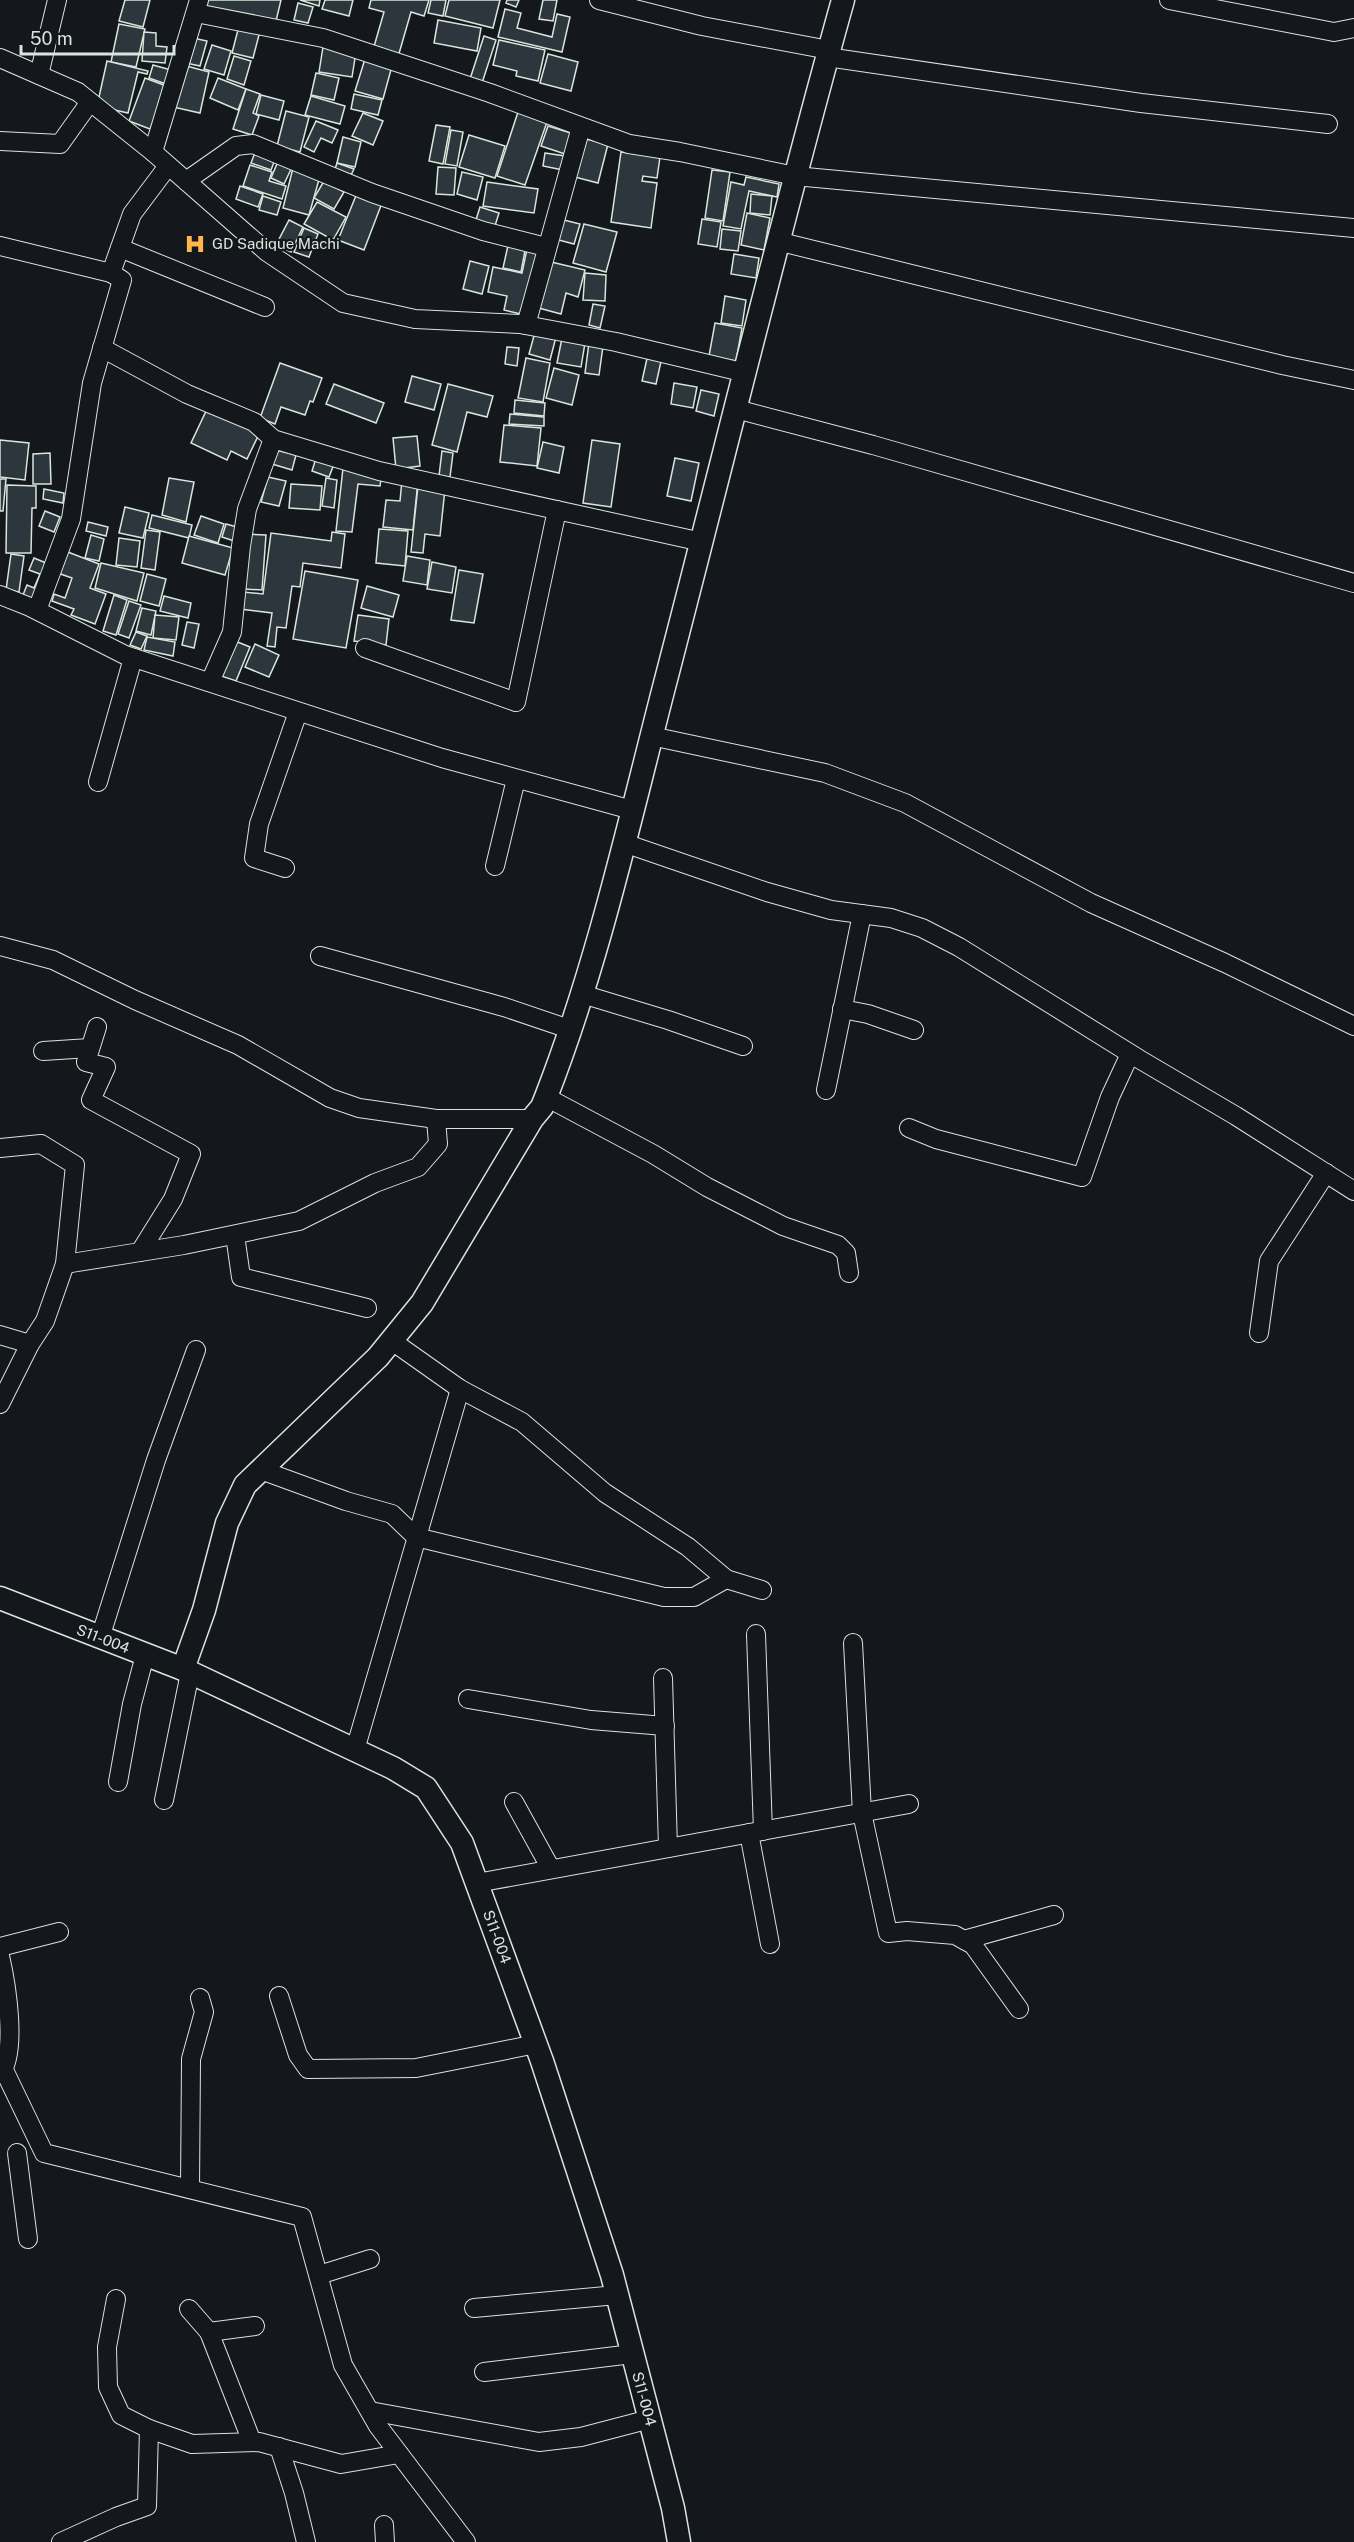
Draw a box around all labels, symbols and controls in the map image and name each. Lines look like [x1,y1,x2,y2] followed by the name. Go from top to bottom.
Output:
[21,18,174,56] scale bar
[30,28,73,49] text: 50 m
[183,232,207,256] hospital icon: GD Sadique Machi
[212,235,340,252] place label: GD Sadique Machi
[74,1621,132,1656] street label: S11-004
[480,1908,515,1966] street label: S11-004
[629,2370,660,2428] street label: S11-004

